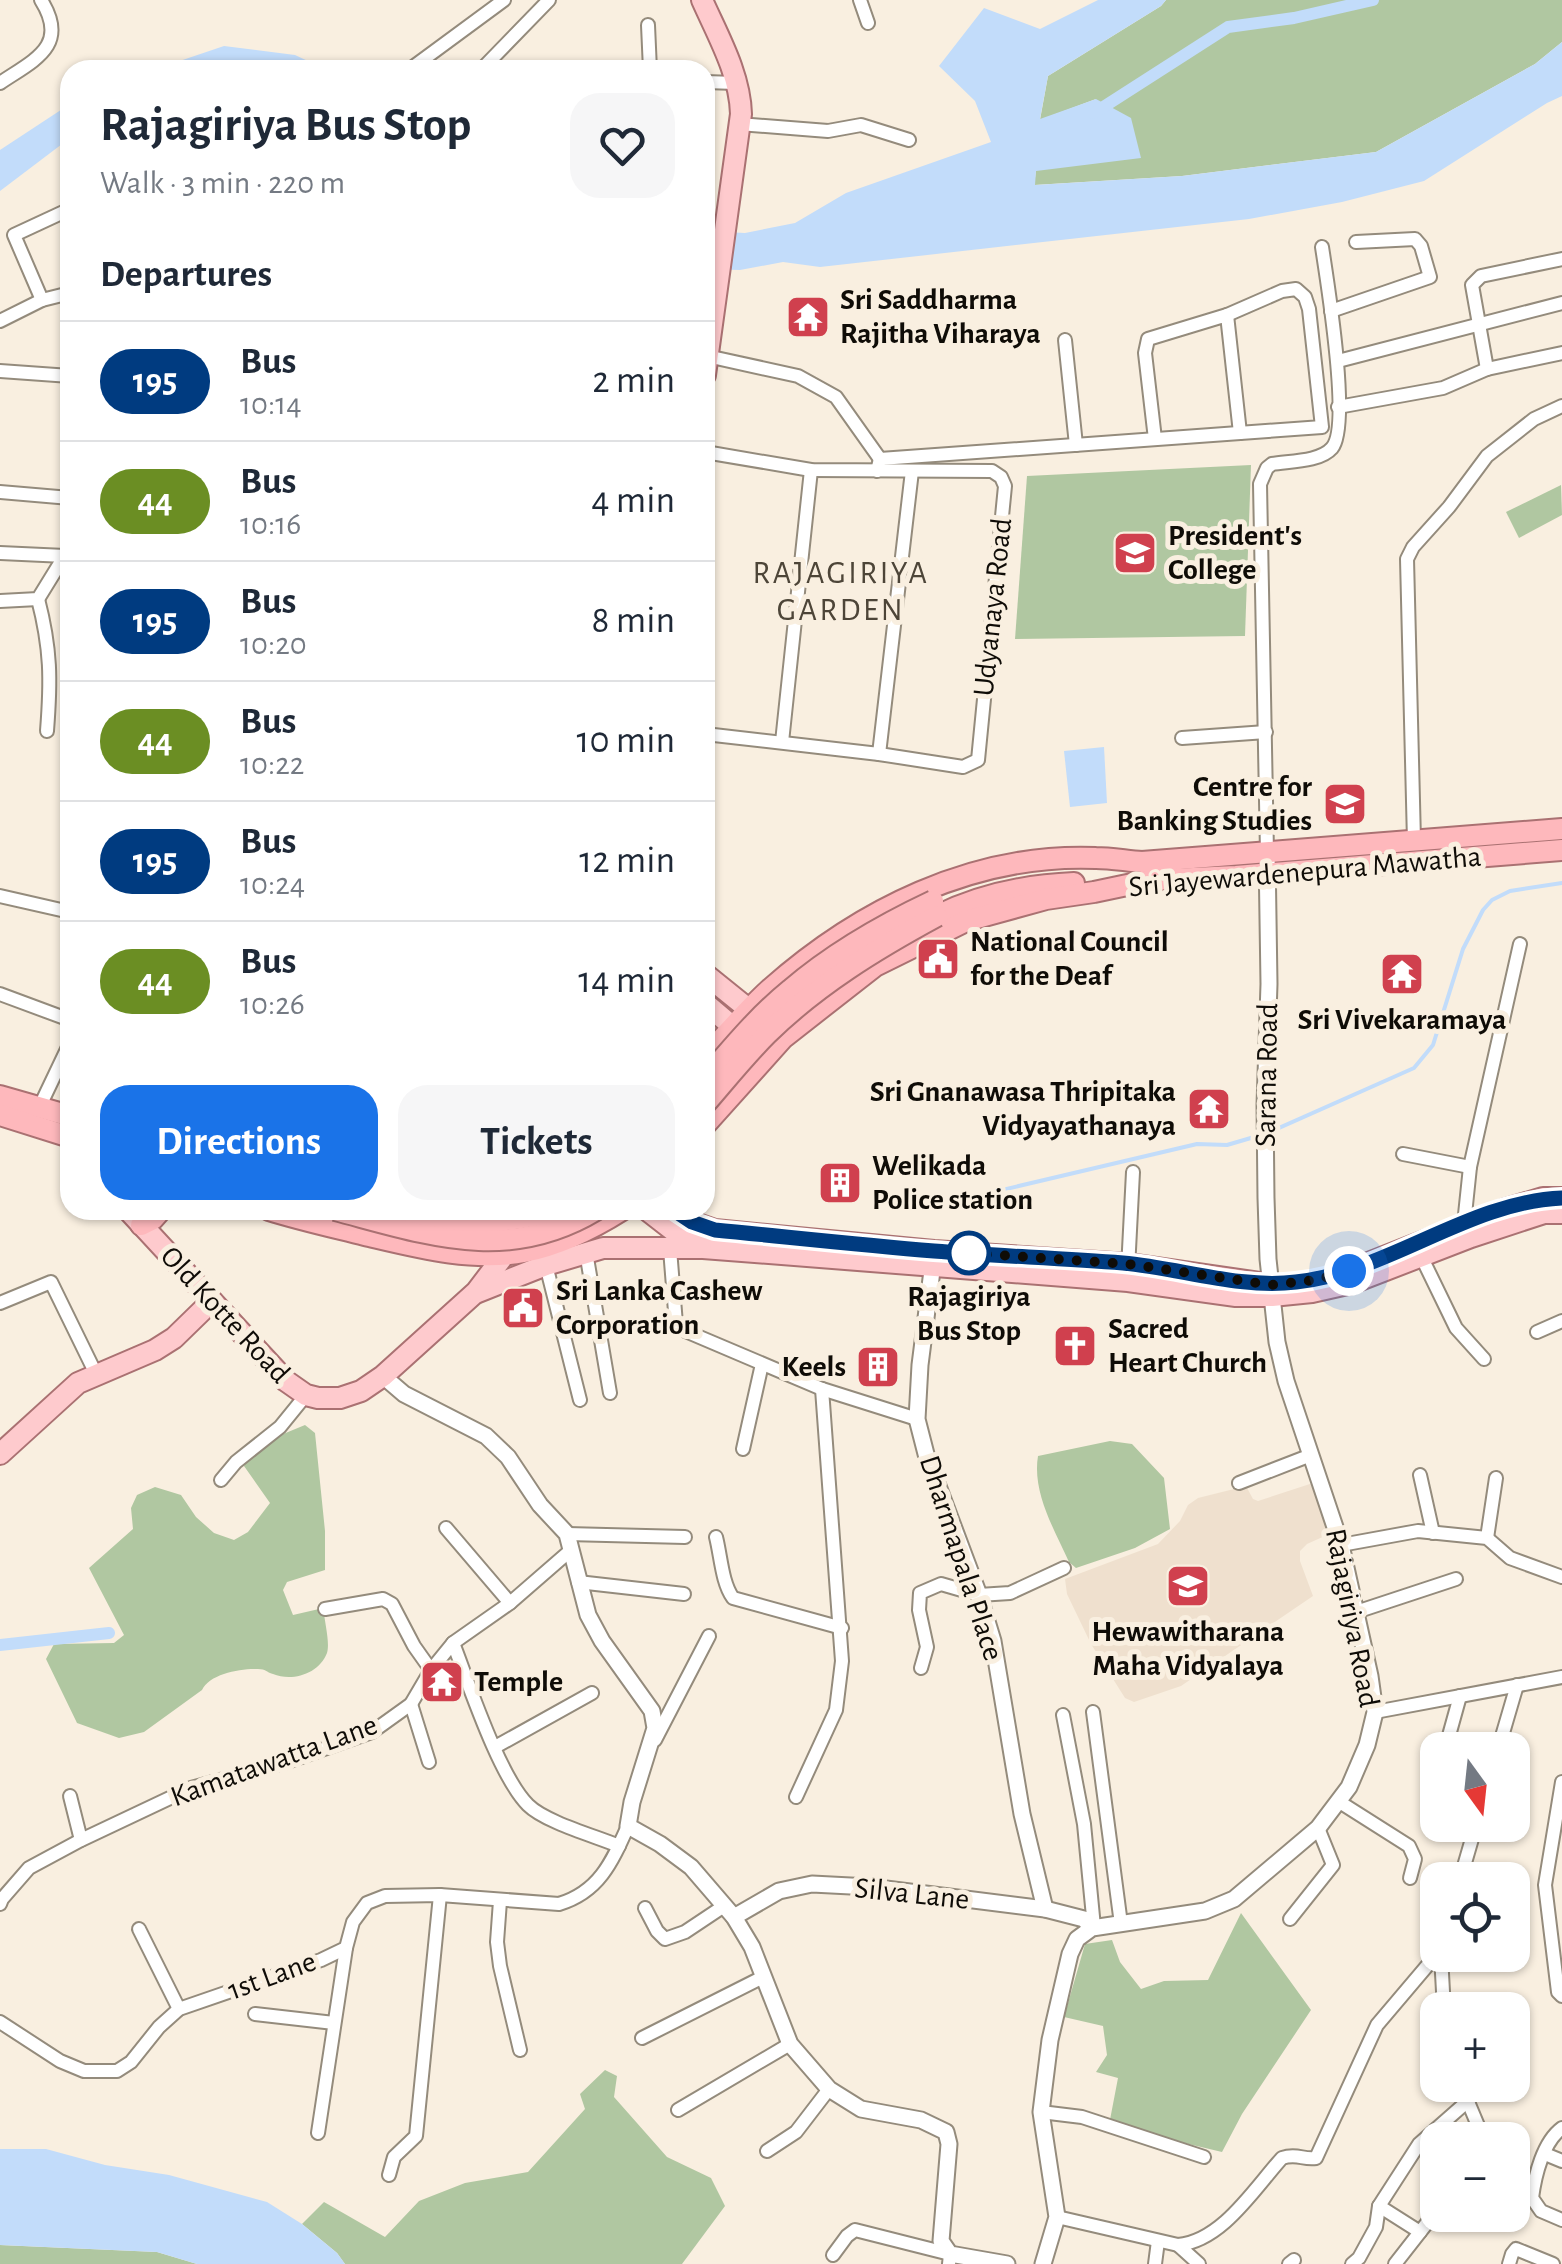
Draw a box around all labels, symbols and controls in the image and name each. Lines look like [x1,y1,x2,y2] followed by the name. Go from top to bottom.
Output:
[570,93,675,198] button: heart
[100,102,471,150] text: Rajagiriya Bus Stop
[100,167,345,199] text: Walk · 3 min · 220 m
[100,256,272,294] text: Departures
[840,285,1041,349] place label: Sri Saddharma Rajitha Viharaya
[785,294,831,340] temple icon: Sri Saddharma Rajitha Viharaya
[240,343,296,381] text: Bus
[592,362,675,400] text: 2 min
[133,364,177,399] text: 195
[240,388,302,420] text: 10:14
[240,463,296,501] text: Bus
[591,482,675,520] text: 4 min
[137,484,173,519] text: 44
[240,508,301,540] text: 10:16
[969,516,1017,698] street label: Udyanaya Road
[1168,521,1302,585] place label: President's College
[1112,530,1158,576] school or university icon: President's College
[752,557,930,626] district label: RAJAGIRIYA GARDEN
[240,583,296,621] text: Bus
[592,602,675,640] text: 8 min
[133,604,177,639] text: 195
[240,628,307,660] text: 10:20
[240,703,296,741] text: Bus
[576,722,675,760] text: 10 min
[137,724,173,759] text: 44
[240,748,304,780] text: 10:22
[1116,772,1313,836] place label: Centre for Banking Studies
[1322,781,1368,827] school or university icon: Centre for Banking Studies
[240,823,296,861] text: Bus
[579,842,675,880] text: 12 min
[1127,842,1483,902] street label: Sri Jayewardenepura Mawatha
[133,844,177,879] text: 195
[240,868,305,900] text: 10:24
[970,927,1169,991] place label: National Council for the Deaf
[915,936,961,982] public building icon: National Council for the Deaf
[240,943,296,981] text: Bus
[1379,951,1425,997] temple icon: Sri Vivekaramaya
[578,962,675,1000] text: 14 min
[137,964,173,999] text: 44
[240,988,305,1020] text: 10:26
[1251,1003,1283,1147] street label: Sarana Road
[1298,1005,1506,1035] place label: Sri Vivekaramaya
[870,1077,1176,1141] place label: Sri Gnanawasa Thripitaka Vidyayathanaya
[100,1085,378,1200] button: Directions
[398,1085,675,1200] button: Tickets
[1186,1086,1232,1132] temple icon: Sri Gnanawasa Thripitaka Vidyayathanaya
[872,1151,1033,1215] place label: Welikada Police station
[817,1160,863,1206] building icon: Welikada Police station
[948,1232,990,1274] marker: Rajagiriya Bus Stop
[154,1241,296,1389] street label: Old Kotte Road
[1324,1246,1374,1296] your location
[556,1276,762,1340] place label: Sri Lanka Cashew Corporation
[907,1282,1031,1346] place label: Rajagiriya Bus Stop
[500,1285,546,1331] public building icon: Sri Lanka Cashew Corporation
[1108,1314,1267,1378] place label: Sacred Heart Church
[1052,1323,1098,1369] church icon: Sacred Heart Church
[855,1344,901,1390] building icon: Keels
[782,1352,846,1382] place label: Keels
[914,1452,1008,1664] street label: Dharmapala Place
[1320,1526,1384,1710] street label: Rajagiriya Road
[1165,1563,1211,1609] school or university icon: Hewawitharana Maha Vidyalaya
[1091,1617,1285,1681] place label: Hewawitharana Maha Vidyalaya
[419,1659,465,1705] temple icon: Temple
[474,1667,563,1697] place label: Temple
[167,1710,381,1812] street label: Kamatawatta Lane
[1420,1732,1530,1842] north arrow
[1420,1732,1530,2232] map controls
[1420,1862,1530,1972] button: locate
[853,1873,971,1915] street label: Silva Lane
[224,1946,320,2006] street label: 1st Lane
[1420,1992,1530,2102] button: +
[1420,2122,1530,2232] button: −

